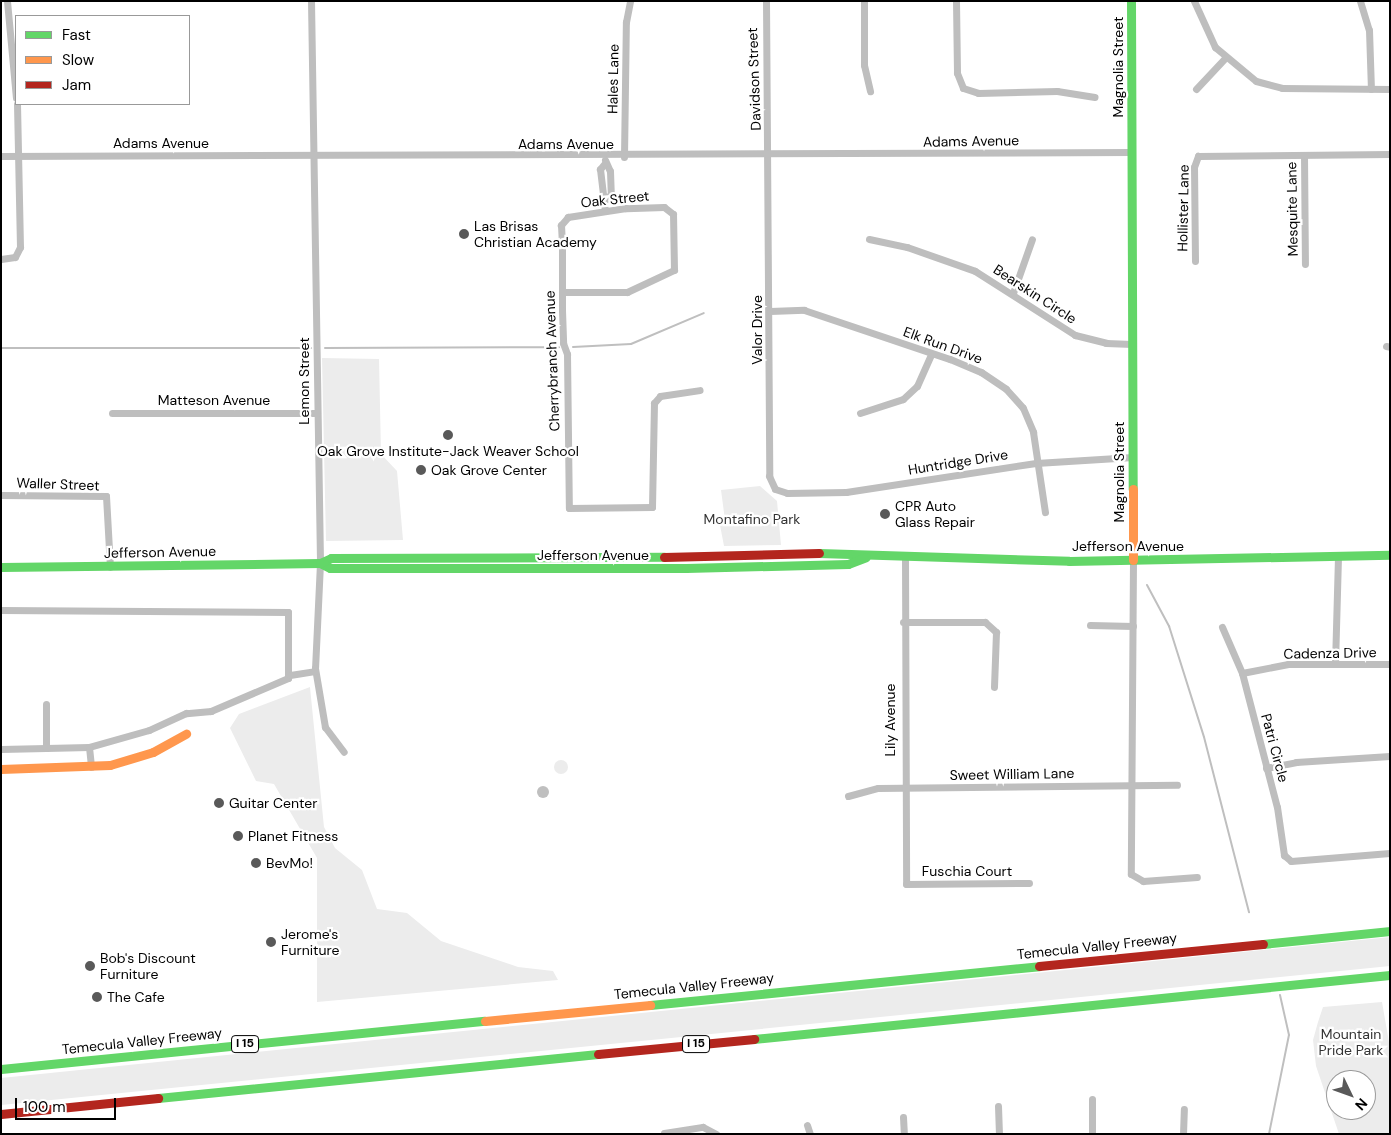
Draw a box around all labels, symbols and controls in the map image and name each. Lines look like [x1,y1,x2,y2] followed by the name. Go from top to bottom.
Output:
[15,15,190,105] legend
[1110,16,1126,118] street label: Magnolia Street
[62,25,91,45] text: Fast
[744,27,764,131] street label: Davidson Street
[604,44,622,114] street label: Hales Lane
[62,50,94,70] text: Slow
[62,75,91,95] text: Jam
[923,132,1019,150] street label: Adams Avenue
[113,135,209,151] street label: Adams Avenue
[518,136,614,152] street label: Adams Avenue
[1283,161,1301,257] street label: Mesquite Lane
[1174,164,1192,252] street label: Hollister Lane
[580,187,650,211] street label: Oak Street
[474,218,597,250] place label: Las Brisas Christian Academy
[458,228,470,240] marker: Las Brisas Christian Academy
[990,261,1080,327] street label: Bearskin Circle
[541,290,563,432] street label: Cherrybranch Avenue
[749,295,765,365] street label: Valor Drive
[901,323,985,367] street label: Elk Run Drive
[296,337,312,425] street label: Lemon Street
[158,392,270,408] street label: Matteson Avenue
[1111,421,1127,523] street label: Magnolia Street
[442,429,454,441] marker: Oak Grove Institute-Jack Weaver School
[317,443,579,459] place label: Oak Grove Institute-Jack Weaver School
[907,446,1009,478] street label: Huntridge Drive
[431,462,547,478] place label: Oak Grove Center
[415,464,427,476] marker: Oak Grove Center
[16,474,100,494] street label: Waller Street
[895,498,975,530] place label: CPR Auto Glass Repair
[879,508,891,520] marker: CPR Auto Glass Repair
[704,511,800,527] park label: Montafino Park
[1072,538,1184,554] street label: Jefferson Avenue
[104,543,216,561] street label: Jefferson Avenue
[537,547,649,563] street label: Jefferson Avenue
[1283,644,1377,662] street label: Cadenza Drive
[882,684,898,756] street label: Lily Avenue
[1258,712,1292,784] street label: Patri Circle
[949,765,1075,783] street label: Sweet William Lane
[229,795,317,811] place label: Guitar Center
[213,797,225,809] marker: Guitar Center
[248,828,338,844] place label: Planet Fitness
[232,830,244,842] marker: Planet Fitness
[266,855,313,871] place label: BevMo!
[250,857,262,869] marker: BevMo!
[922,863,1012,879] street label: Fuschia Court
[281,926,339,959] place label: Jerome's Furniture
[1016,929,1178,963] street label: Temecula Valley Freeway
[265,936,277,948] marker: Jerome's Furniture
[100,950,196,982] place label: Bob's Discount Furniture
[84,960,96,972] marker: Bob's Discount Furniture
[613,969,775,1003] street label: Temecula Valley Freeway
[107,989,165,1005] place label: The Cafe
[91,991,103,1003] marker: The Cafe
[61,1024,223,1058] street label: Temecula Valley Freeway
[1319,1026,1383,1058] park label: Mountain Pride Park
[230,1034,260,1054] road number: I 15
[681,1034,711,1054] road number: I 15
[1326,1070,1376,1120] north arrow
[18,1088,119,1120] scale bar
[1351,1095,1372,1114] text: N
[23,1097,66,1117] text: 100 m

